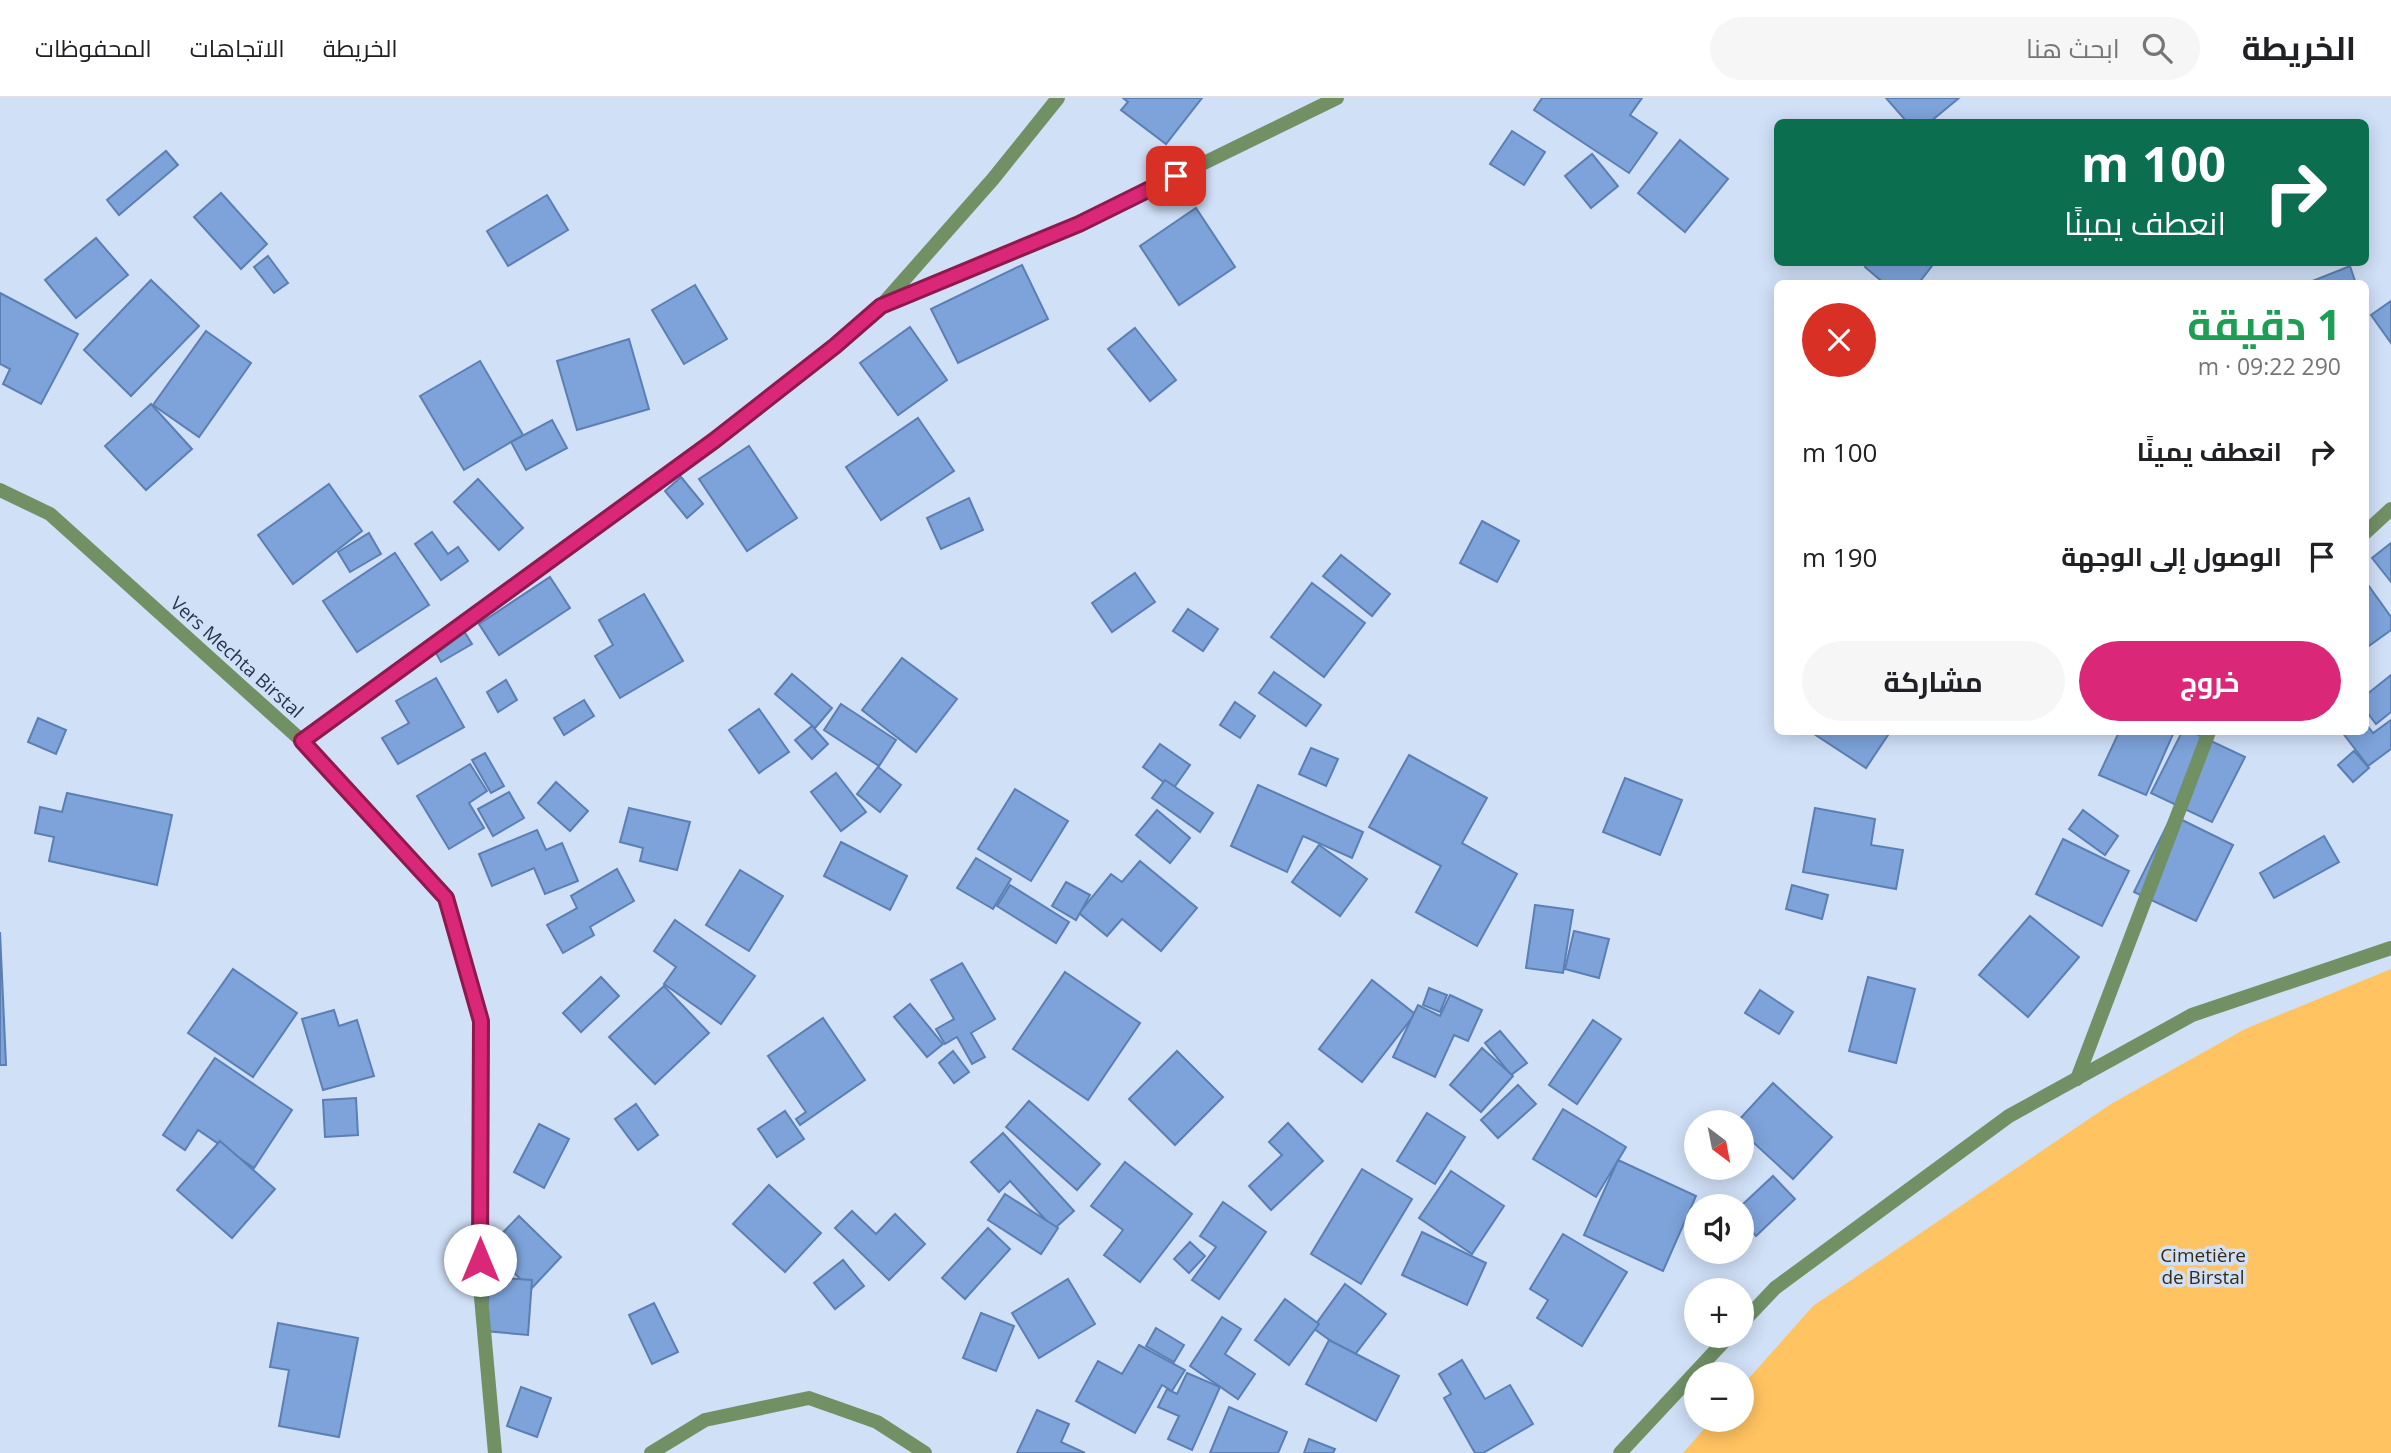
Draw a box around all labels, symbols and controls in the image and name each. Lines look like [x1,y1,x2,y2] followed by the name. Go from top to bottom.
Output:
[1710,17,2200,80] search box
[2242,25,2356,70] text: الخريطة
[2138,29,2176,67] icon: search
[2026,30,2120,66] text: ابحث هنا
[35,31,152,64] text: المحفوظات
[190,31,285,64] text: الاتجاهات
[323,31,398,64] text: الخريطة
[2081,130,2226,196] text: 100 m
[1146,146,1206,206] pin
[2250,147,2341,238] icon: right
[1157,157,1195,195] icon: arrive
[2064,201,2226,244] text: انعطف يمينًا
[2187,295,2341,352] text: 1 دقيقة
[1802,303,1876,377] button: close
[2198,350,2341,382] text: 290 m · 09:22
[2137,433,2282,469] text: انعطف يمينًا
[2303,433,2341,471] icon: right
[1802,434,1877,470] text: 100 m
[2061,538,2282,574] text: الوصول إلى الوجهة
[2303,538,2341,576] icon: arrive
[1802,539,1877,575] text: 190 m
[165,590,309,724] street label: Vers Mechta Birstal
[1802,641,2065,721] button: مشاركة
[2079,641,2341,721] button: خروج
[1684,1110,1754,1180] north arrow
[1684,1110,1754,1432] map controls
[1684,1194,1754,1264] button: sound
[443,1223,517,1297] position arrow
[2160,1242,2246,1290] park label: Cimetière de Birstal
[1684,1278,1754,1348] button: +
[1684,1362,1754,1432] button: −

